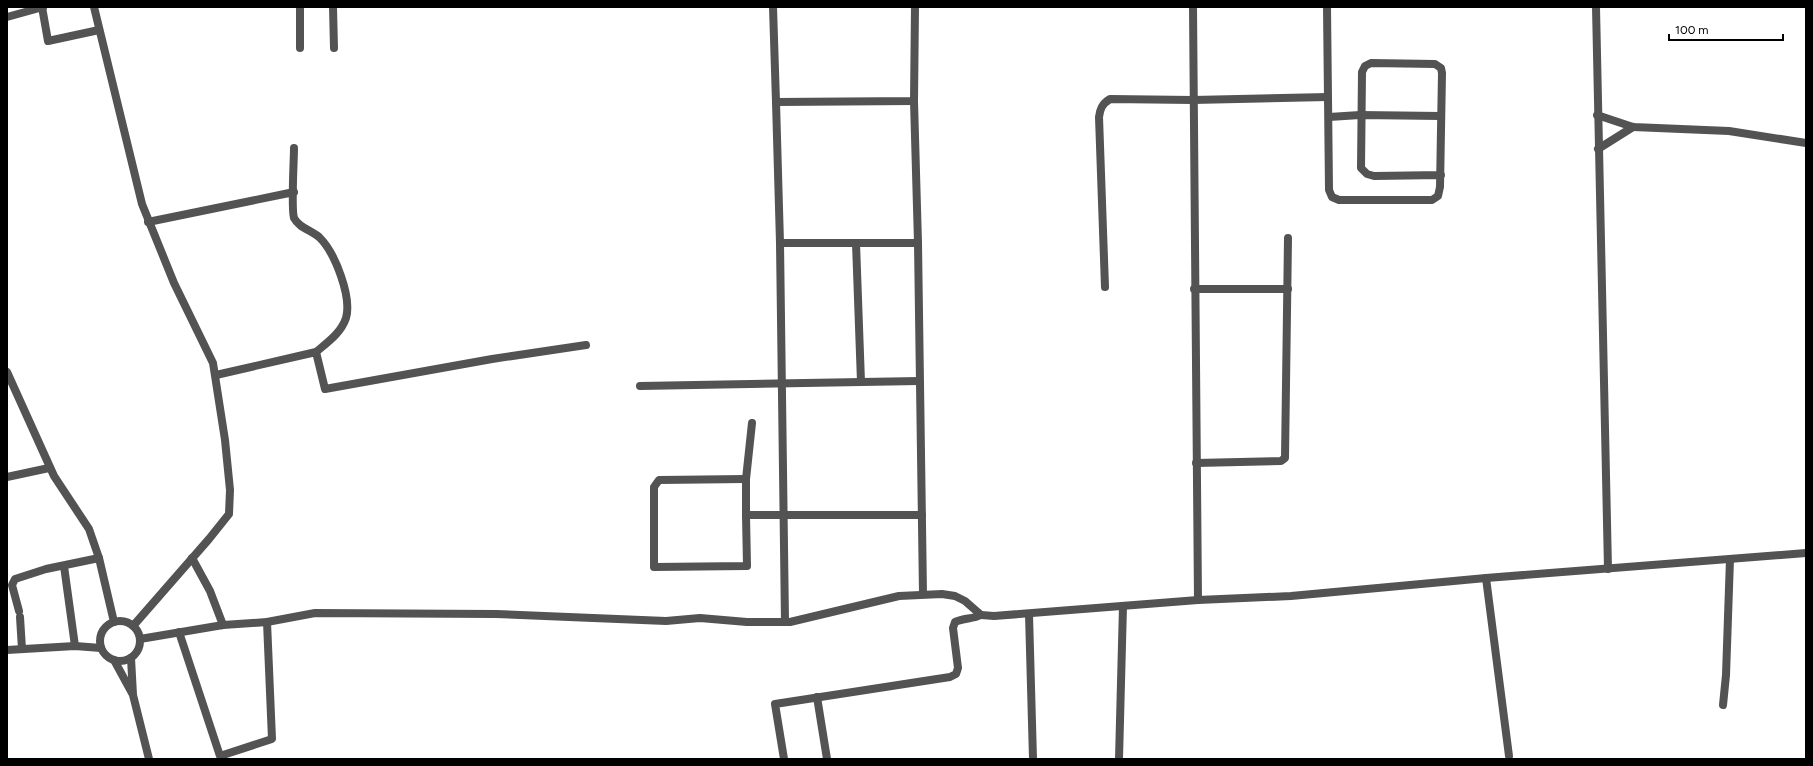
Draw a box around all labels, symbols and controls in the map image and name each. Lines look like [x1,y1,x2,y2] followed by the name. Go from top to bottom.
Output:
[1669,16,1783,42] scale bar
[1675,23,1709,37] text: 100 m

